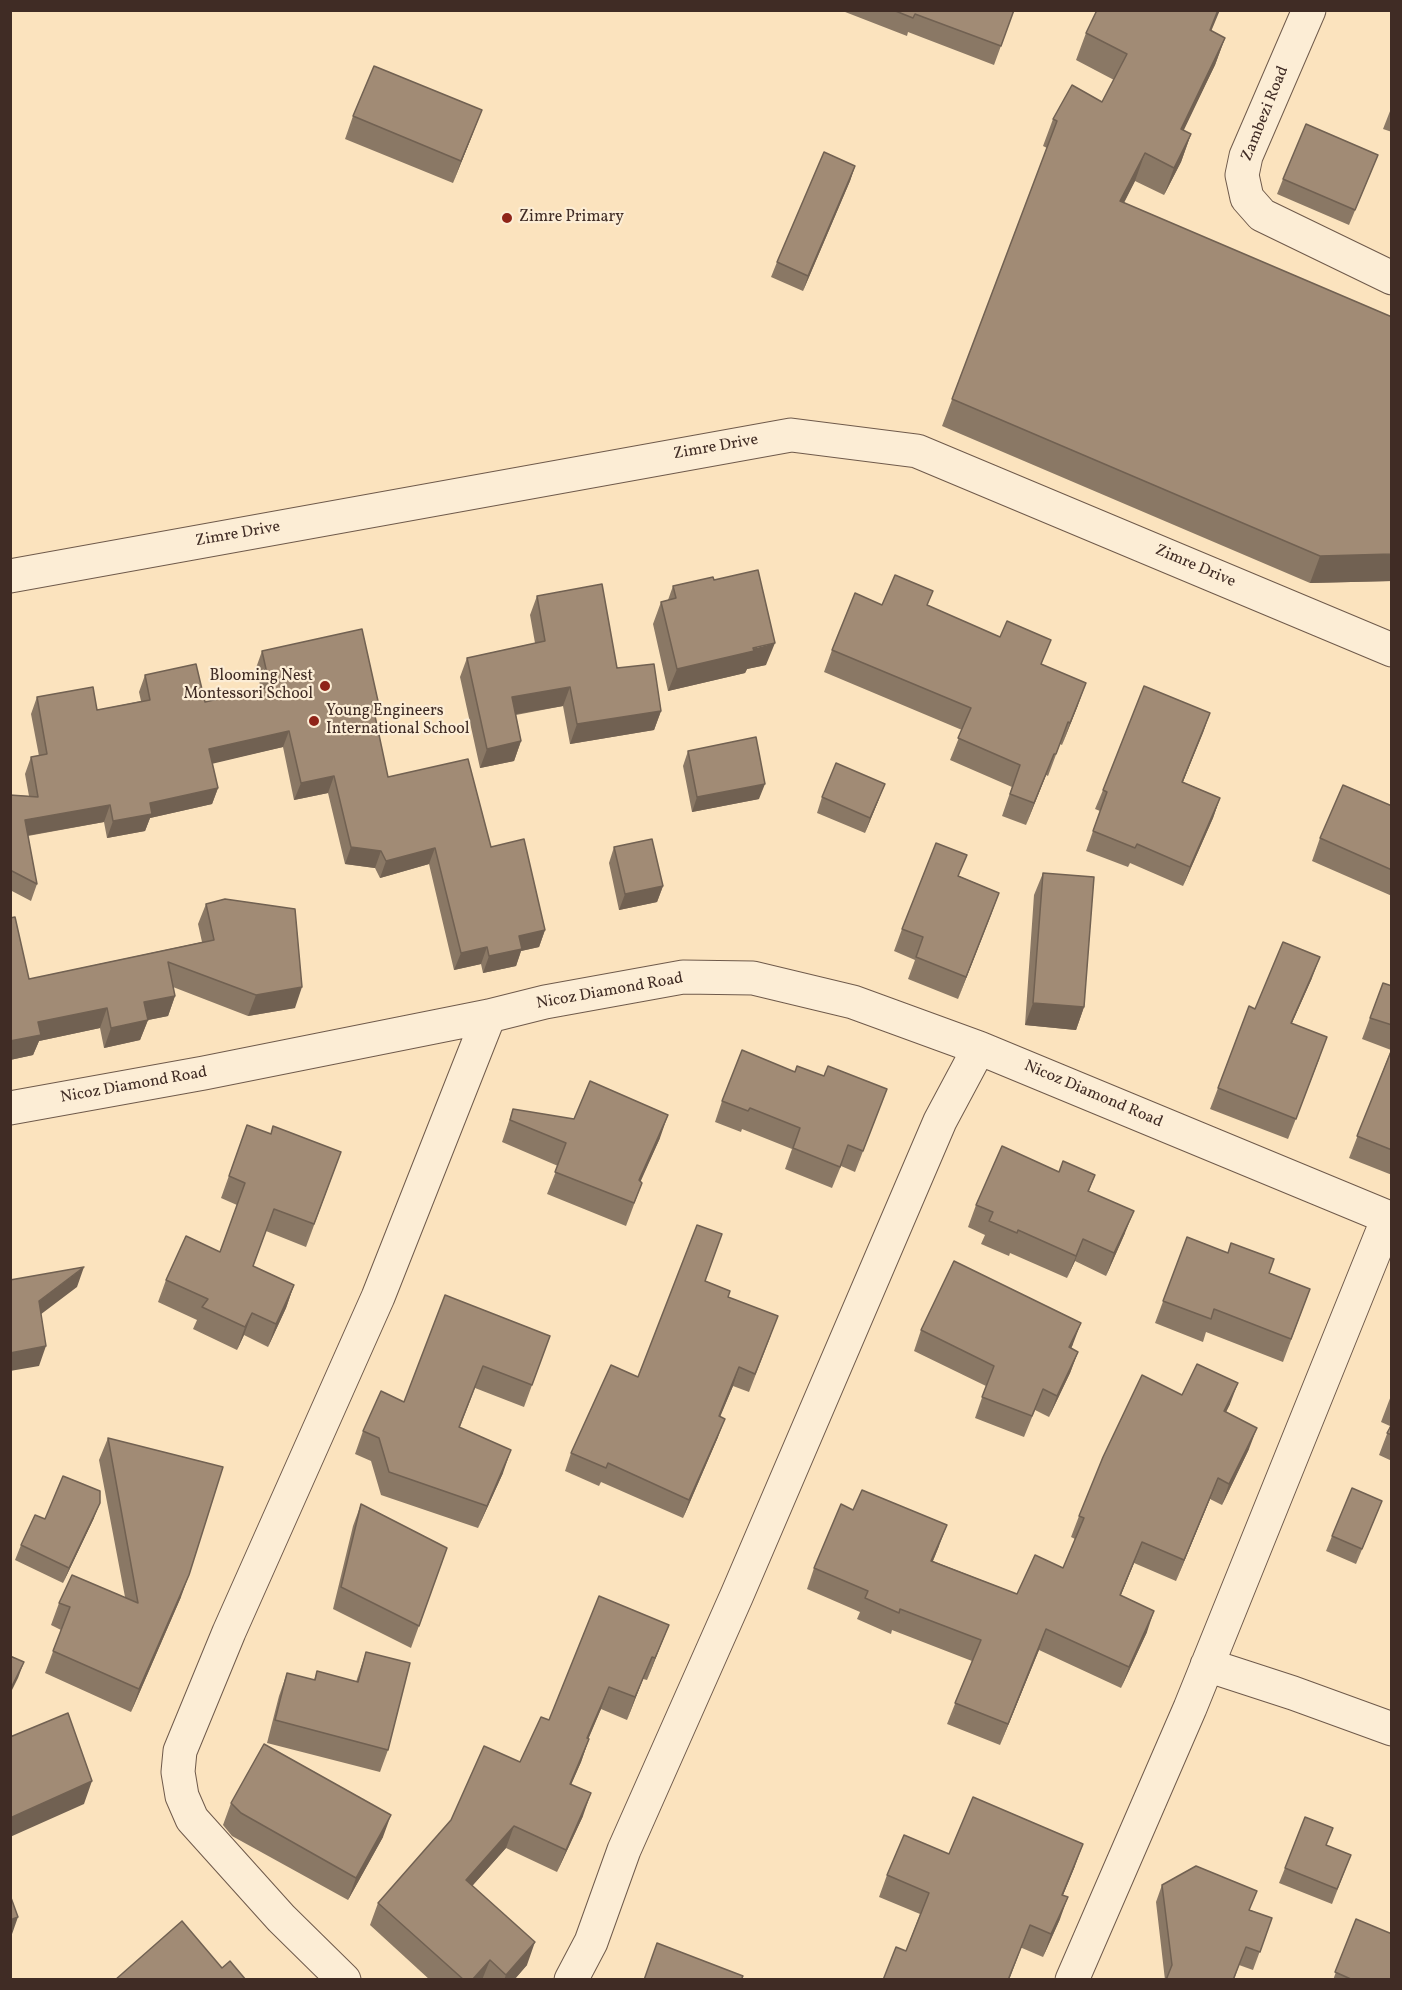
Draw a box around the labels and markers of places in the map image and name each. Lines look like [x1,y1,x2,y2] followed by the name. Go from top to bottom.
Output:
[519,208,624,228] place label: Zimre Primary
[500,211,514,225] marker: Zimre Primary
[184,667,313,705] place label: Blooming Nest Montessori School
[318,679,332,693] marker: Blooming Nest Montessori School
[326,702,469,740] place label: Young Engineers International School
[307,714,321,728] marker: Young Engineers International School

